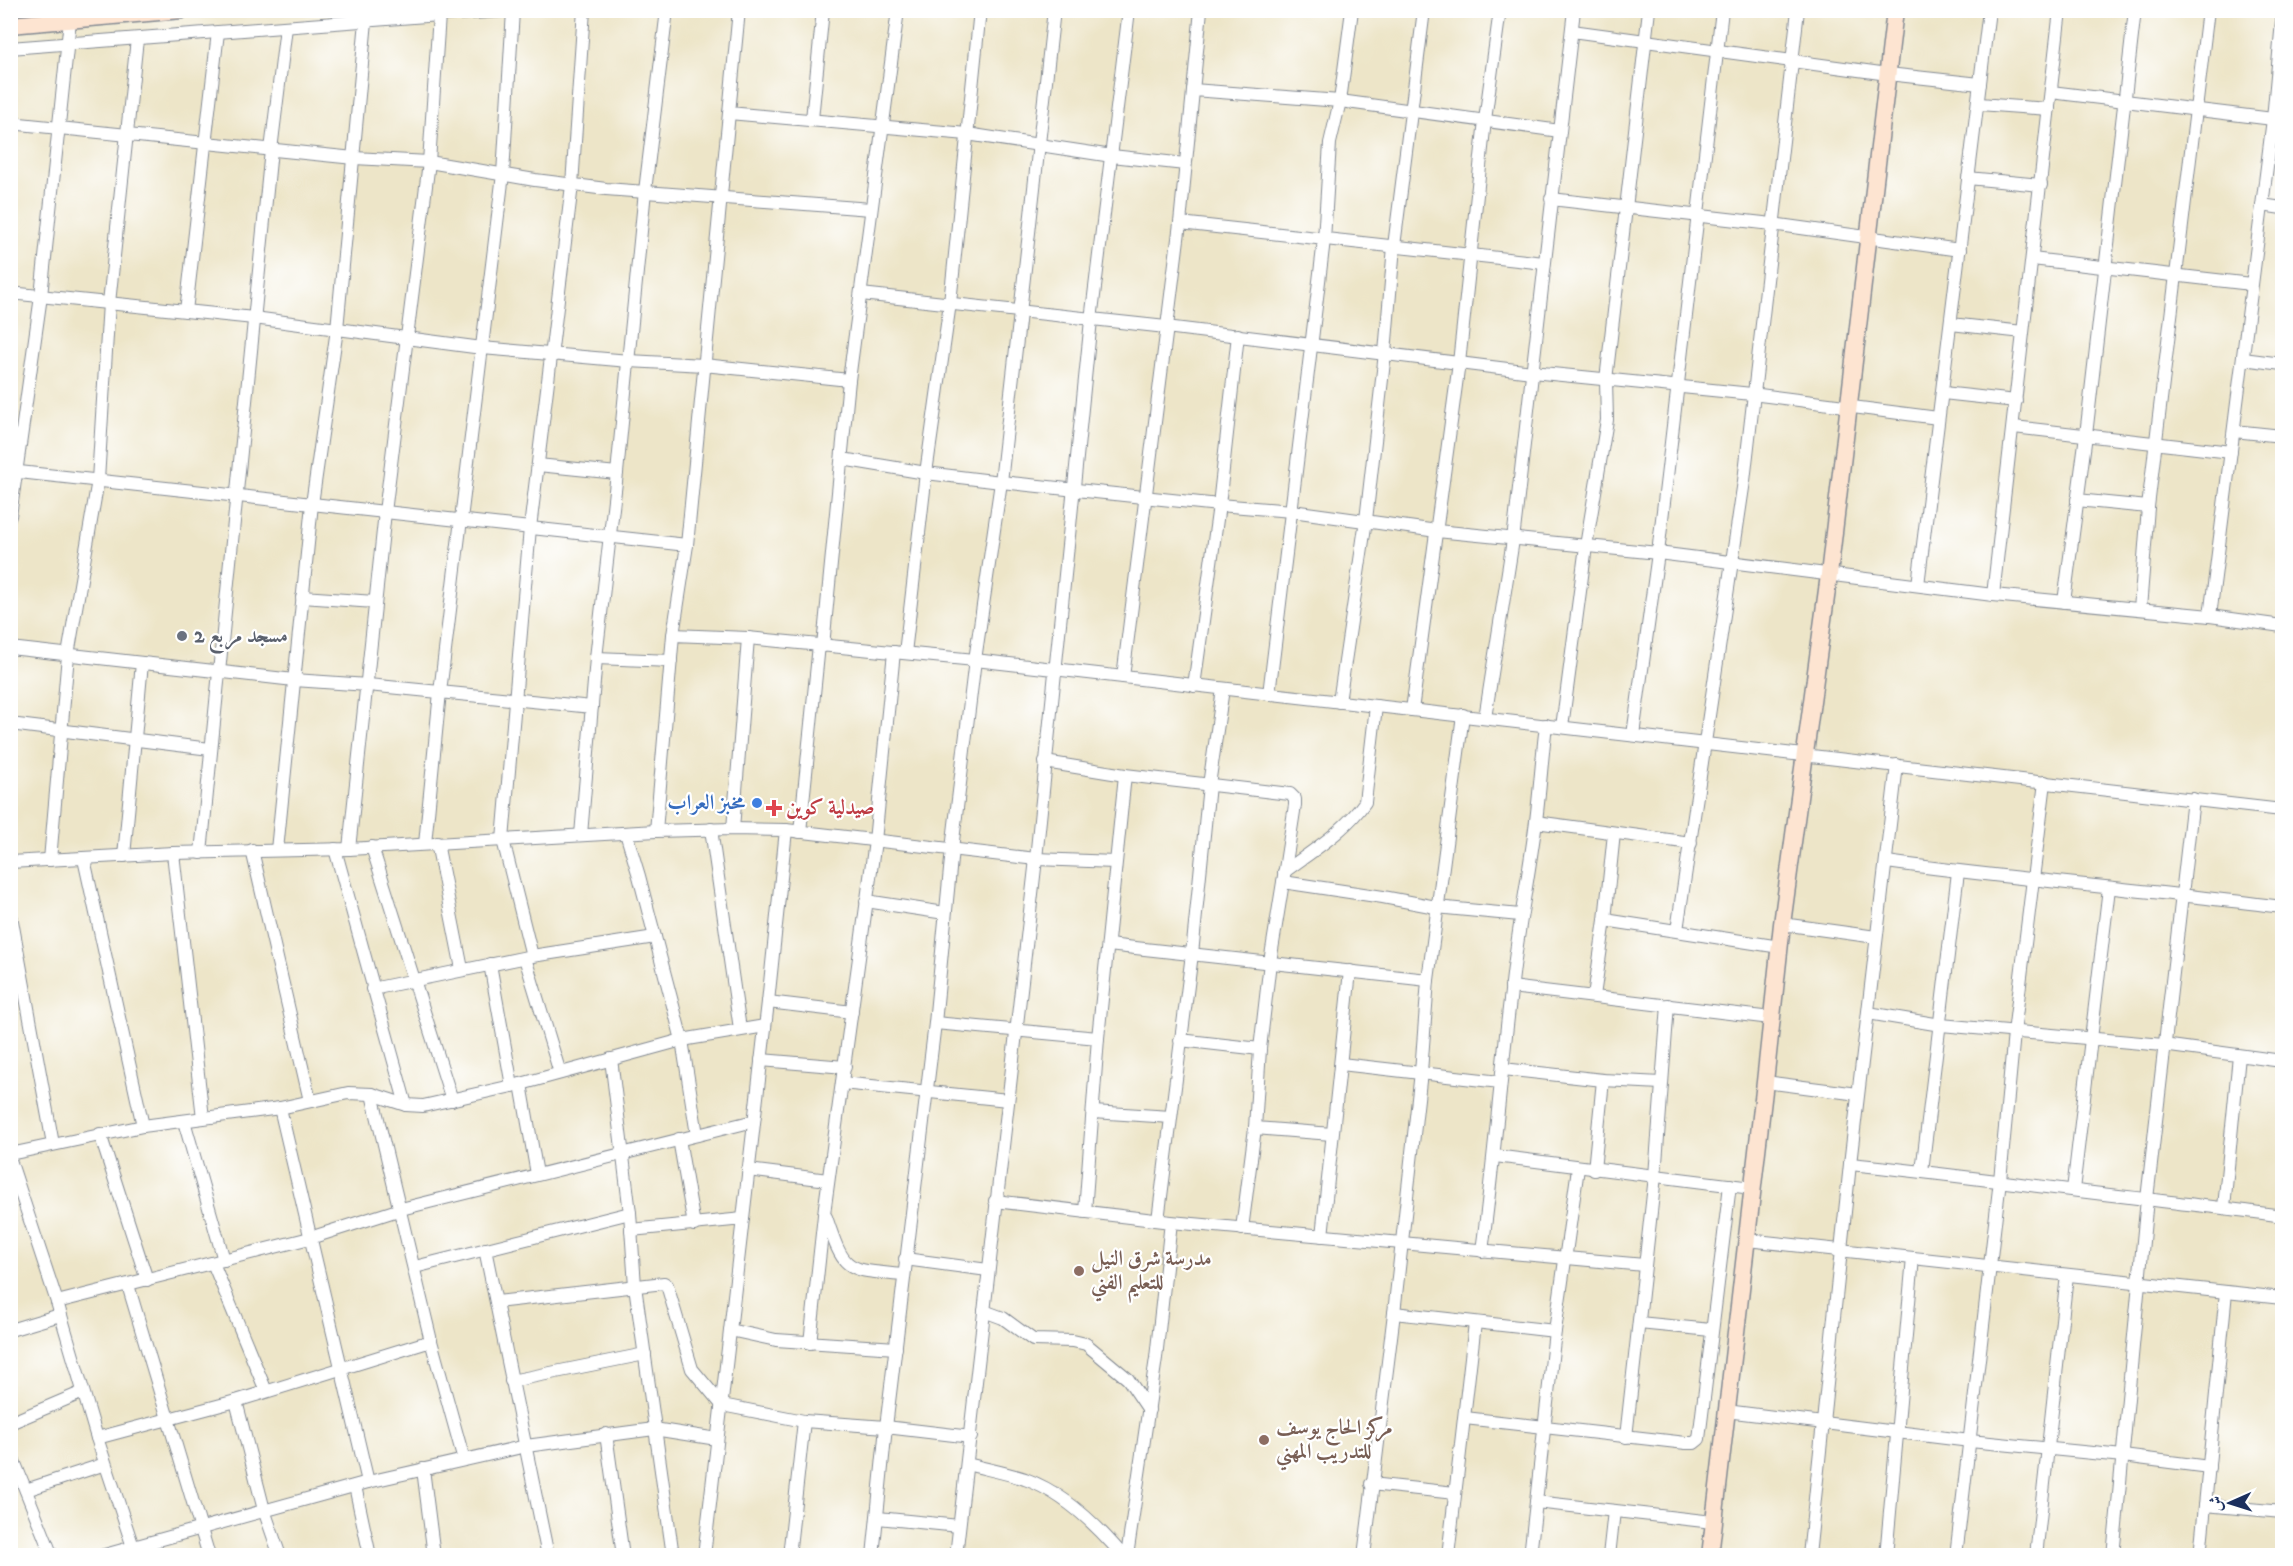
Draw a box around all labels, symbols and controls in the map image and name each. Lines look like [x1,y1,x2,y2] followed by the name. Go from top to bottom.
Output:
[194,623,288,654] place label: مسجد مربع 2
[175,629,189,643] marker: مسجد مربع 2
[667,790,746,816] place label: مخبز العراب
[786,795,875,821] place label: صيدلية كوين
[750,796,764,810] marker: مخبز العراب
[767,801,781,815] marker: صيدلية كوين
[1091,1246,1212,1303] place label: مدرسة شرق النيل للتعليم الفني
[1072,1264,1086,1278] marker: مدرسة شرق النيل للتعليم الفني
[1276,1415,1392,1471] place label: مركز الحاج يوسف للتدريب المهني
[1257,1433,1271,1447] marker: مركز الحاج يوسف للتدريب المهني
[2200,1473,2260,1533] north arrow
[2206,1495,2226,1512] text: ش

